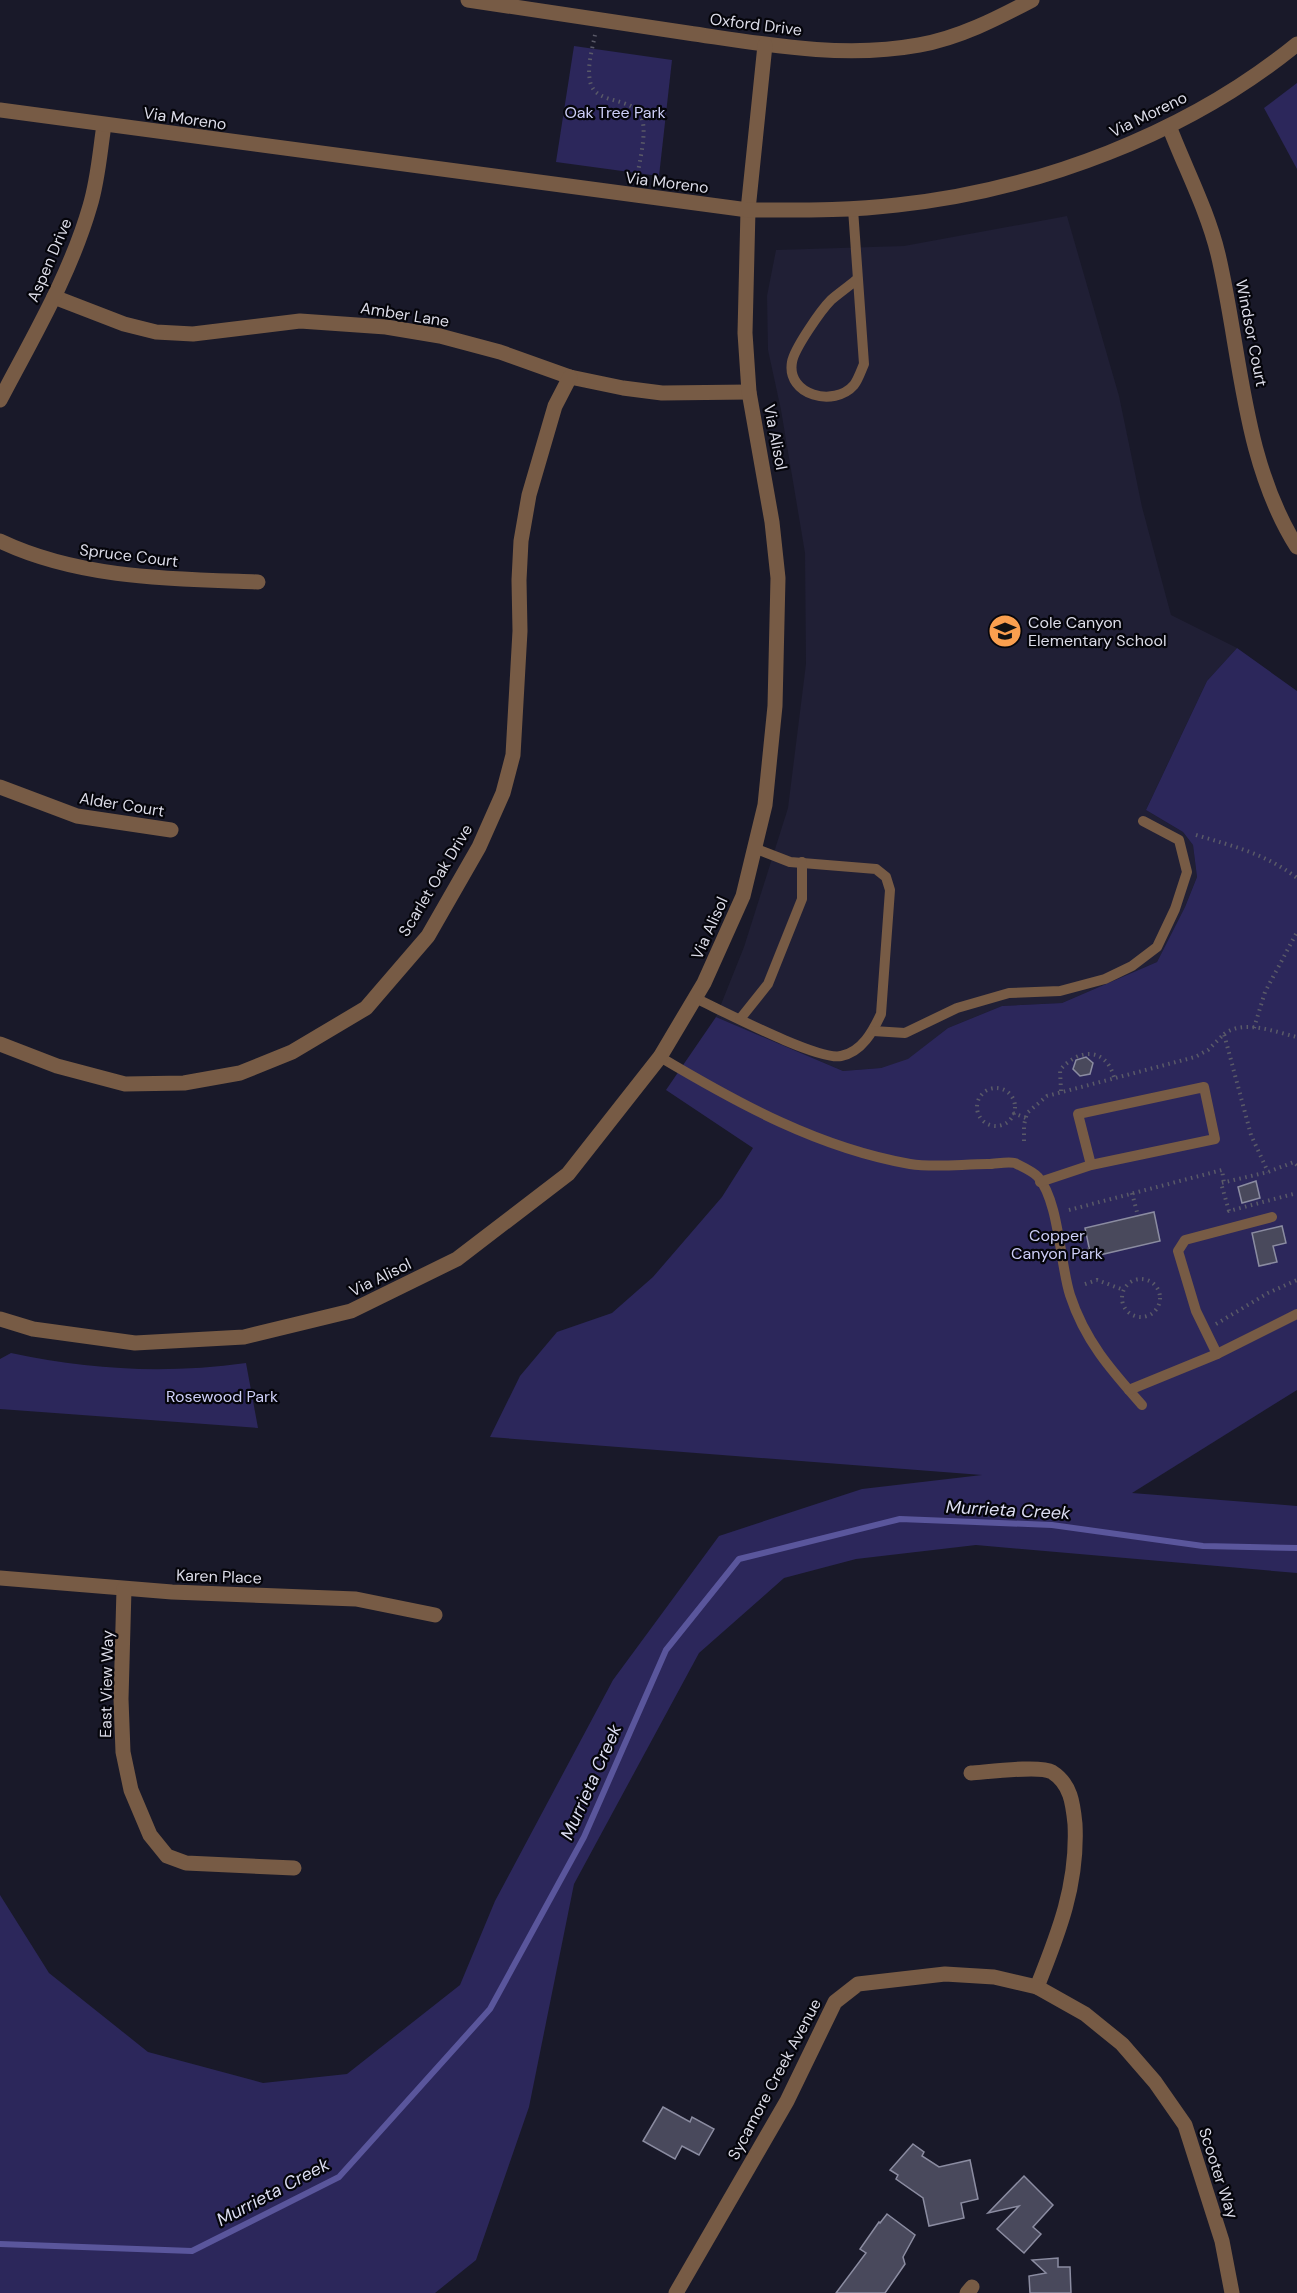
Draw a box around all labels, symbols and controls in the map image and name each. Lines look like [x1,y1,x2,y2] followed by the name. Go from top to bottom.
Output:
[709,8,803,41] street label: Oxford Drive
[1106,87,1190,142] street label: Via Moreno
[142,102,228,135] street label: Via Moreno
[564,102,666,123] park label: Oak Tree Park
[624,167,710,198] street label: Via Moreno
[22,215,77,305] street label: Aspen Drive
[1231,278,1272,388] street label: Windsor Court
[359,297,451,332] street label: Amber Lane
[759,402,792,472] street label: Via Alisol
[78,539,179,572] street label: Spruce Court
[1028,612,1166,651] place label: Cole Canyon Elementary School
[987,613,1023,649] school or university icon: Cole Canyon Elementary School
[78,787,166,822] street label: Alder Court
[394,820,477,940] street label: Scarlet Oak Drive
[686,894,733,963] street label: Via Alisol
[1011,1225,1103,1264] park label: Copper Canyon Park
[346,1253,415,1301] street label: Via Alisol
[166,1386,278,1407] park label: Rosewood Park
[945,1495,1072,1525] water label: Murrieta Creek
[176,1565,262,1588] street label: Karen Place
[95,1630,118,1738] street label: East View Way
[555,1720,628,1844] water label: Murrieta Creek
[723,1995,826,2164] street label: Sycamore Creek Avenue
[1194,2125,1243,2221] street label: Scooter Way
[212,2152,334,2232] water label: Murrieta Creek

